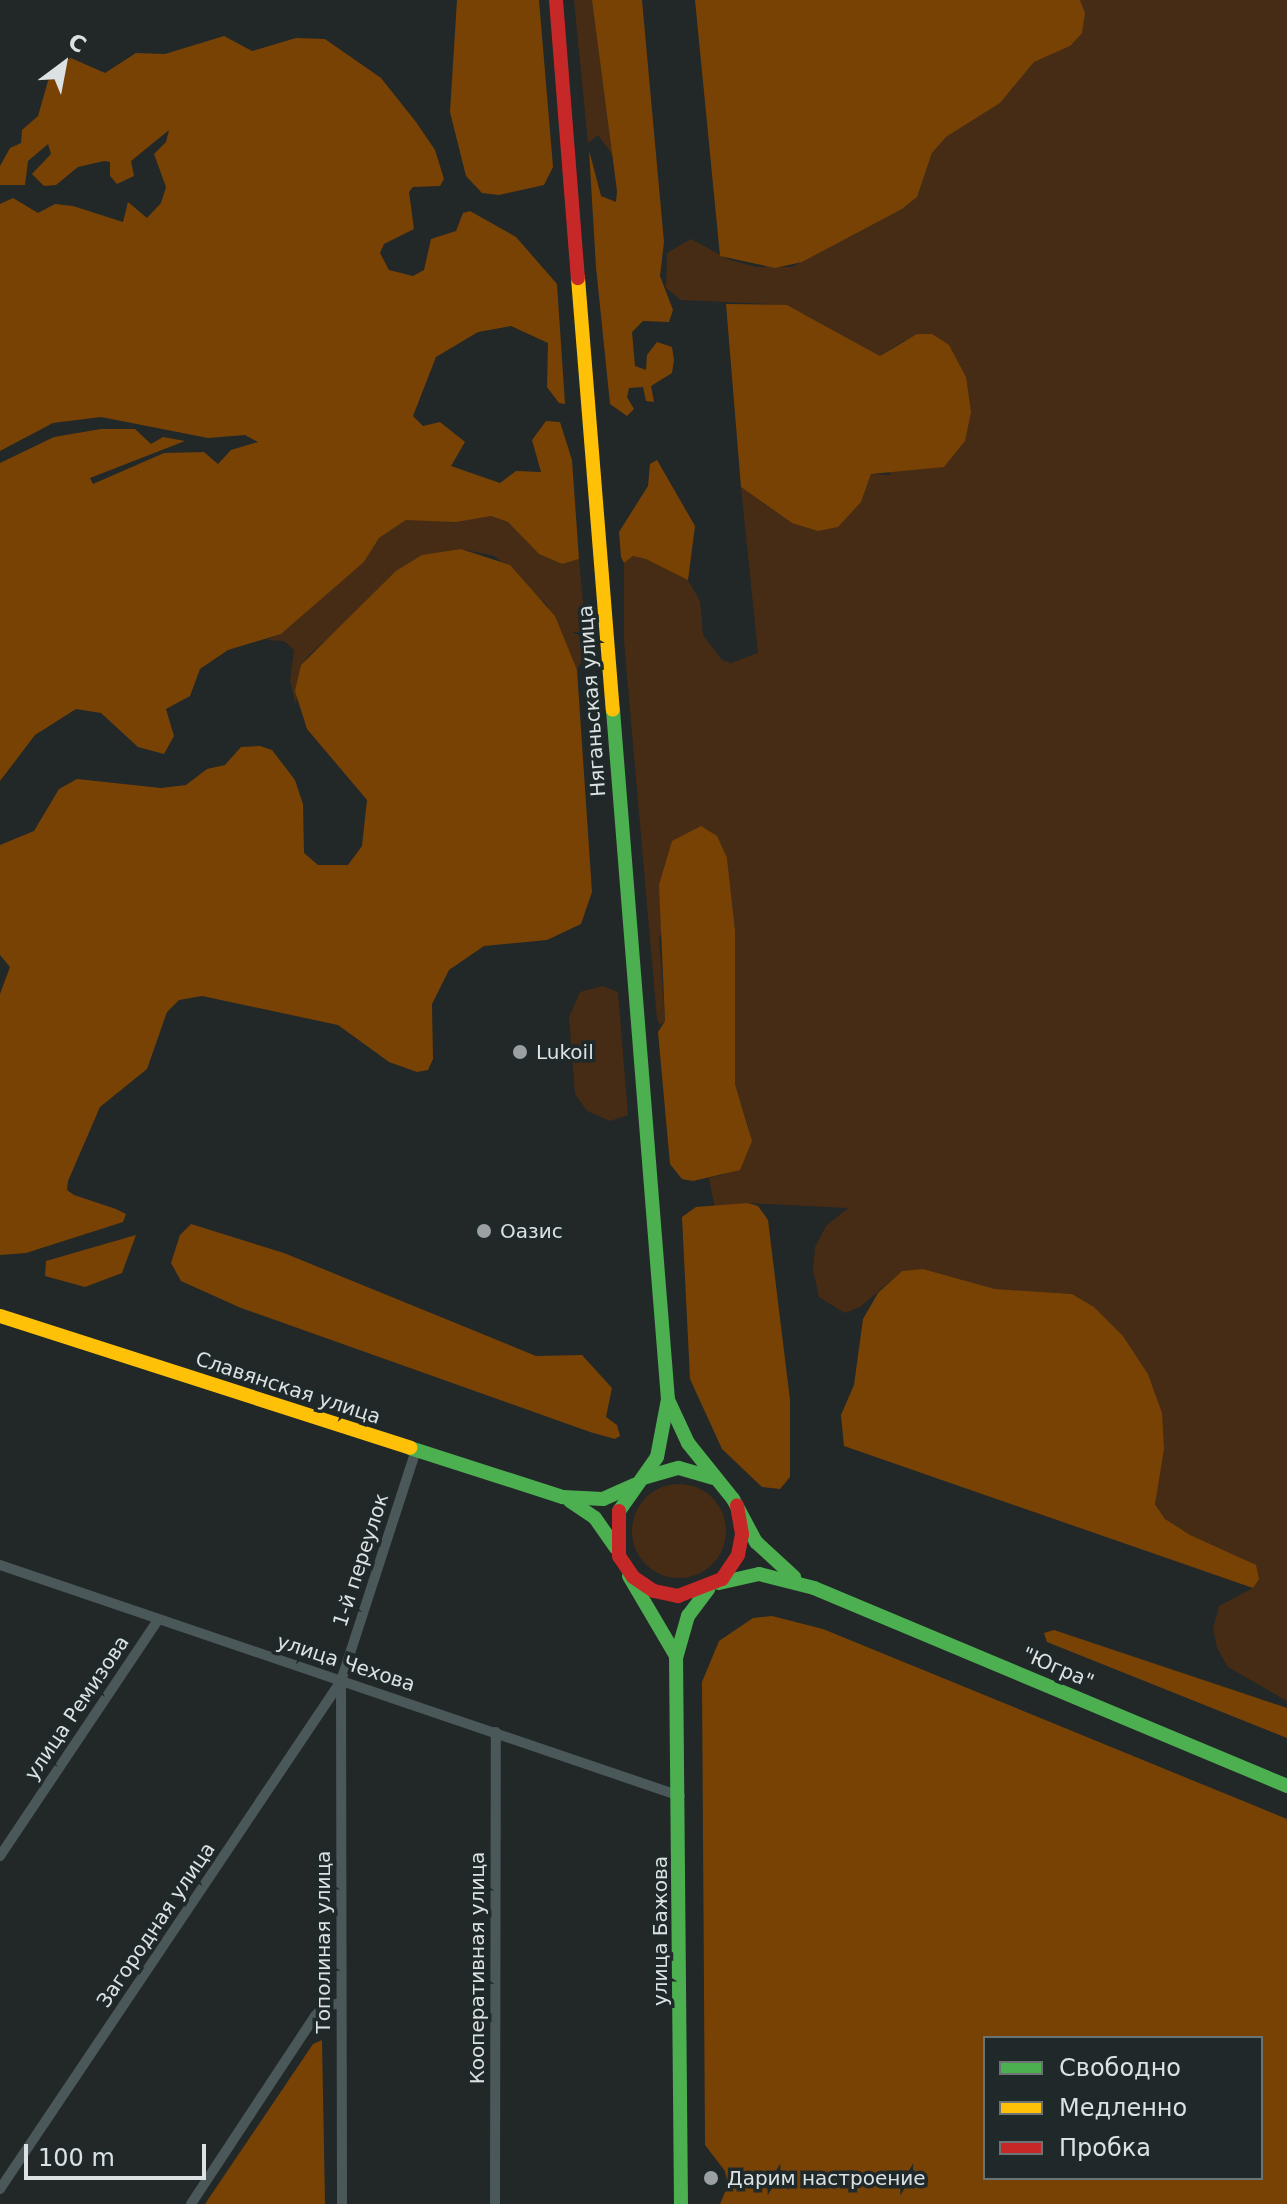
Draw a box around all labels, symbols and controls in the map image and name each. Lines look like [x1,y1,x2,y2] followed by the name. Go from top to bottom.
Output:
[24,24,104,104] north arrow
[64,28,90,58] text: С
[573,604,611,798] street label: Няганьская улица
[536,1040,594,1064] place label: Lukoil
[511,1043,529,1061] marker: Lukoil
[500,1219,563,1243] place label: Оазис
[475,1222,493,1240] marker: Оазис
[192,1347,384,1429] street label: Славянская улица
[328,1490,394,1630] street label: 1-й переулок
[274,1629,418,1697] street label: улица Чехова
[20,1631,134,1785] street label: улица Ремизова
[1019,1642,1097,1694] street label: "Югра"
[92,1838,220,2012] street label: Загородная улица
[311,1851,335,2033] street label: Тополиная улица
[465,1852,489,2084] street label: Кооперативная улица
[648,1856,672,2006] street label: улица Бажова
[983,2036,1263,2180] legend
[1059,2054,1181,2082] text: Свободно
[1059,2094,1187,2122] text: Медленно
[28,2128,210,2178] scale bar
[1059,2134,1151,2162] text: Пробка
[38,2144,115,2172] text: 100 m
[727,2166,926,2190] place label: Дарим настроение
[702,2169,720,2187] marker: Дарим настроение

